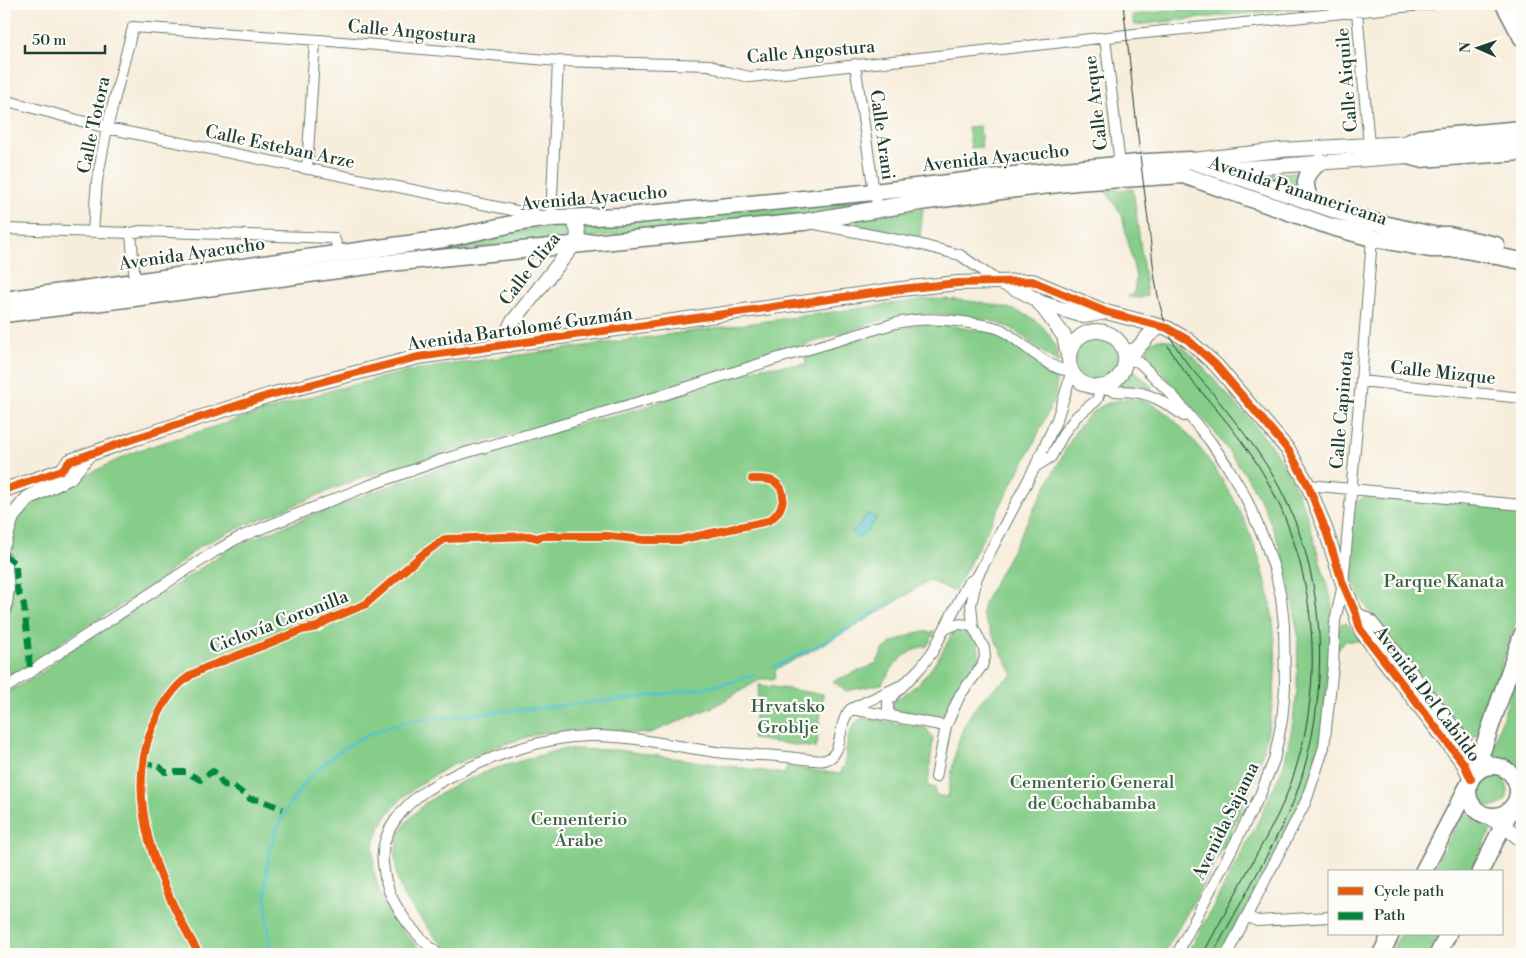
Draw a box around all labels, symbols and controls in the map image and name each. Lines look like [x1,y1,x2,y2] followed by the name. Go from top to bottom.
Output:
[347,15,478,49] street label: Calle Angostura
[25,22,105,54] scale bar
[1454,22,1504,72] north arrow
[1331,27,1363,133] street label: Calle Aiquile
[32,31,66,50] text: 50 m
[746,35,877,69] street label: Calle Angostura
[1457,42,1475,53] text: N
[1079,54,1113,152] street label: Calle Arque
[72,73,116,176] street label: Calle Totora
[864,88,900,182] street label: Calle Arani
[203,120,357,174] street label: Calle Esteban Arze
[921,139,1070,177] street label: Avenida Ayacucho
[1205,151,1391,231] street label: Avenida Panamericana
[519,180,668,216] street label: Avenida Ayacucho
[494,227,566,310] street label: Calle Cliza
[117,232,267,276] street label: Avenida Ayacucho
[405,302,634,356] street label: Avenida Bartolomé Guzmán
[1325,349,1359,470] street label: Calle Capinota
[1389,356,1497,390] street label: Calle Mizque
[1384,570,1505,593] park label: Parque Kanata
[206,585,352,659] street label: Ciclovía Coronilla
[1368,621,1486,767] street label: Avenida Del Cabildo
[751,695,825,739] park label: Hrvatsko Groblje
[1187,758,1265,885] street label: Avenida Sajama
[1010,771,1175,815] park label: Cementerio General de Cochabamba
[531,808,627,852] park label: Cementerio Árabe
[1328,870,1504,936] legend
[1374,882,1444,901] text: Cycle path
[1374,906,1406,925] text: Path

